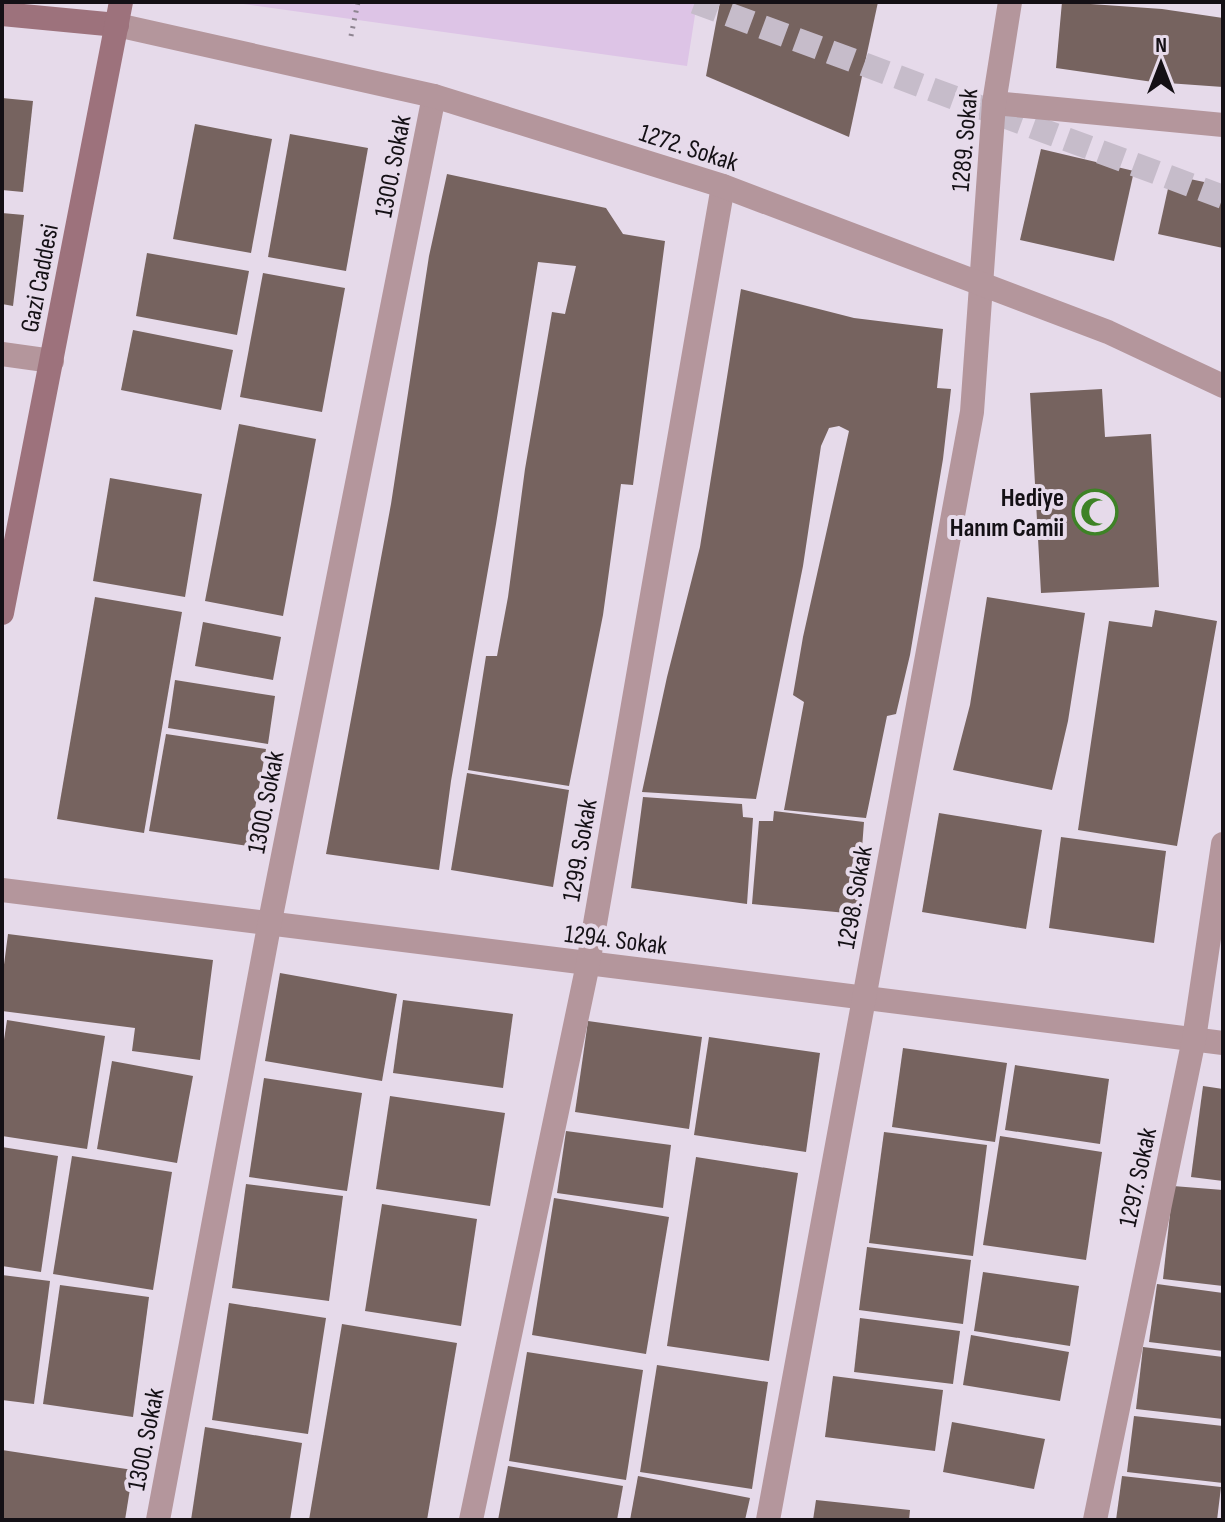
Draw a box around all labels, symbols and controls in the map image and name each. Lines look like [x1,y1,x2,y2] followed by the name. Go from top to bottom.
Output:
[1121,24,1201,104] north arrow
[1155,32,1167,59] text: N
[946,87,985,193] street label: 1289. Sokak
[368,113,419,220] street label: 1300. Sokak
[635,118,742,179] street label: 1272. Sokak
[15,222,66,335] street label: Gazi Caddesi
[950,483,1064,544] place label: Hediye Hanım Camii
[1071,488,1119,536] mosque icon: Hediye Hanım Camii
[241,749,292,856] street label: 1300. Sokak
[556,797,605,904] street label: 1299. Sokak
[831,843,880,951] street label: 1298. Sokak
[563,919,669,962] street label: 1294. Sokak
[1113,1125,1164,1230] street label: 1297. Sokak
[121,1386,172,1493] street label: 1300. Sokak

